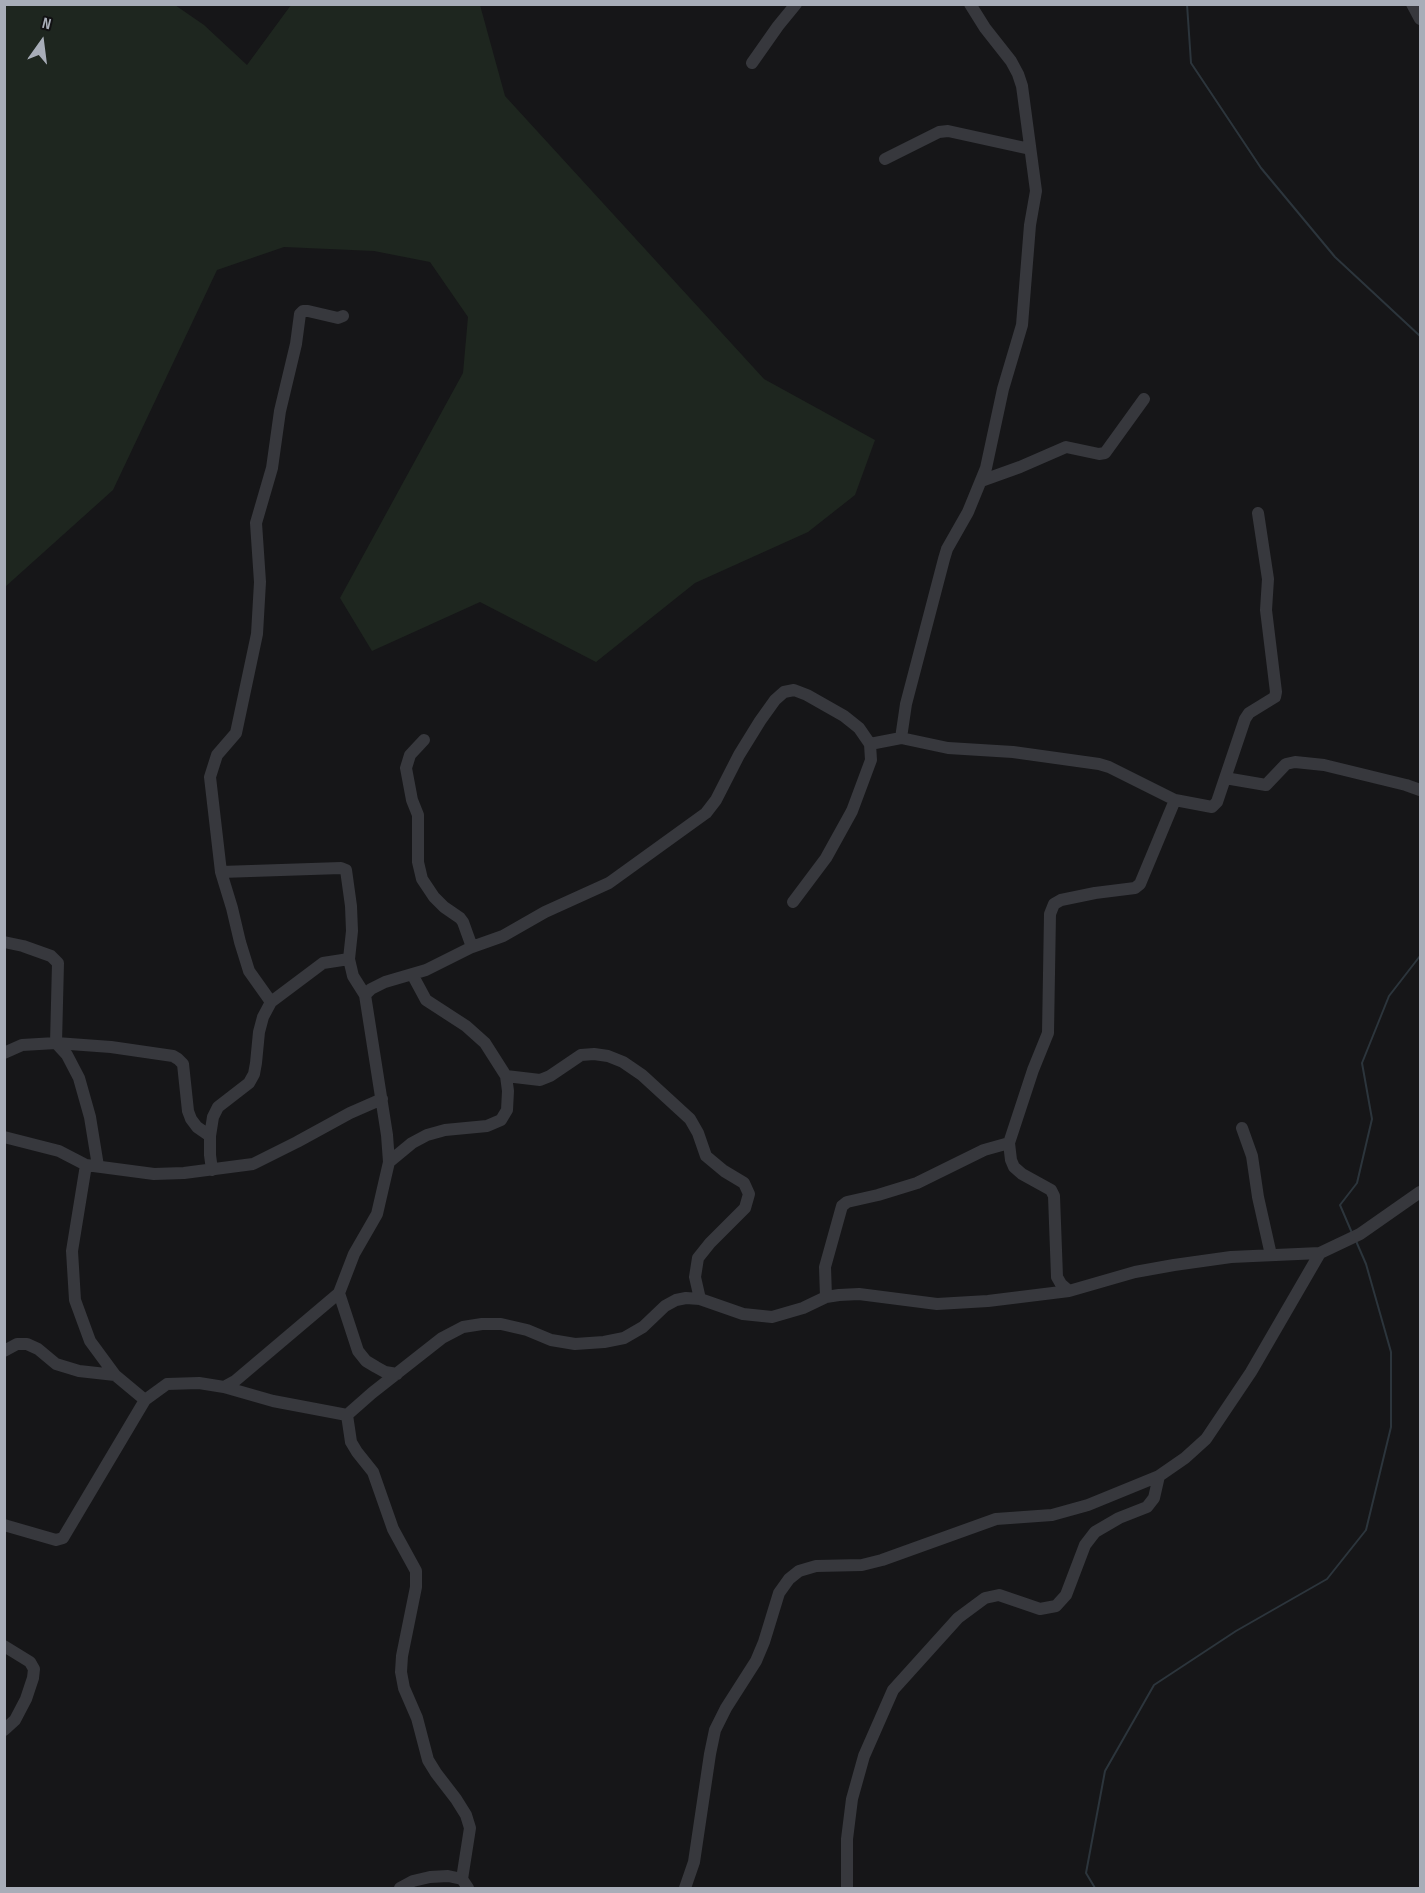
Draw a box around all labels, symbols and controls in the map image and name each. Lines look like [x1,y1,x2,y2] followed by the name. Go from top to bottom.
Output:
[12,12,72,72] north arrow
[40,14,53,34] text: N

